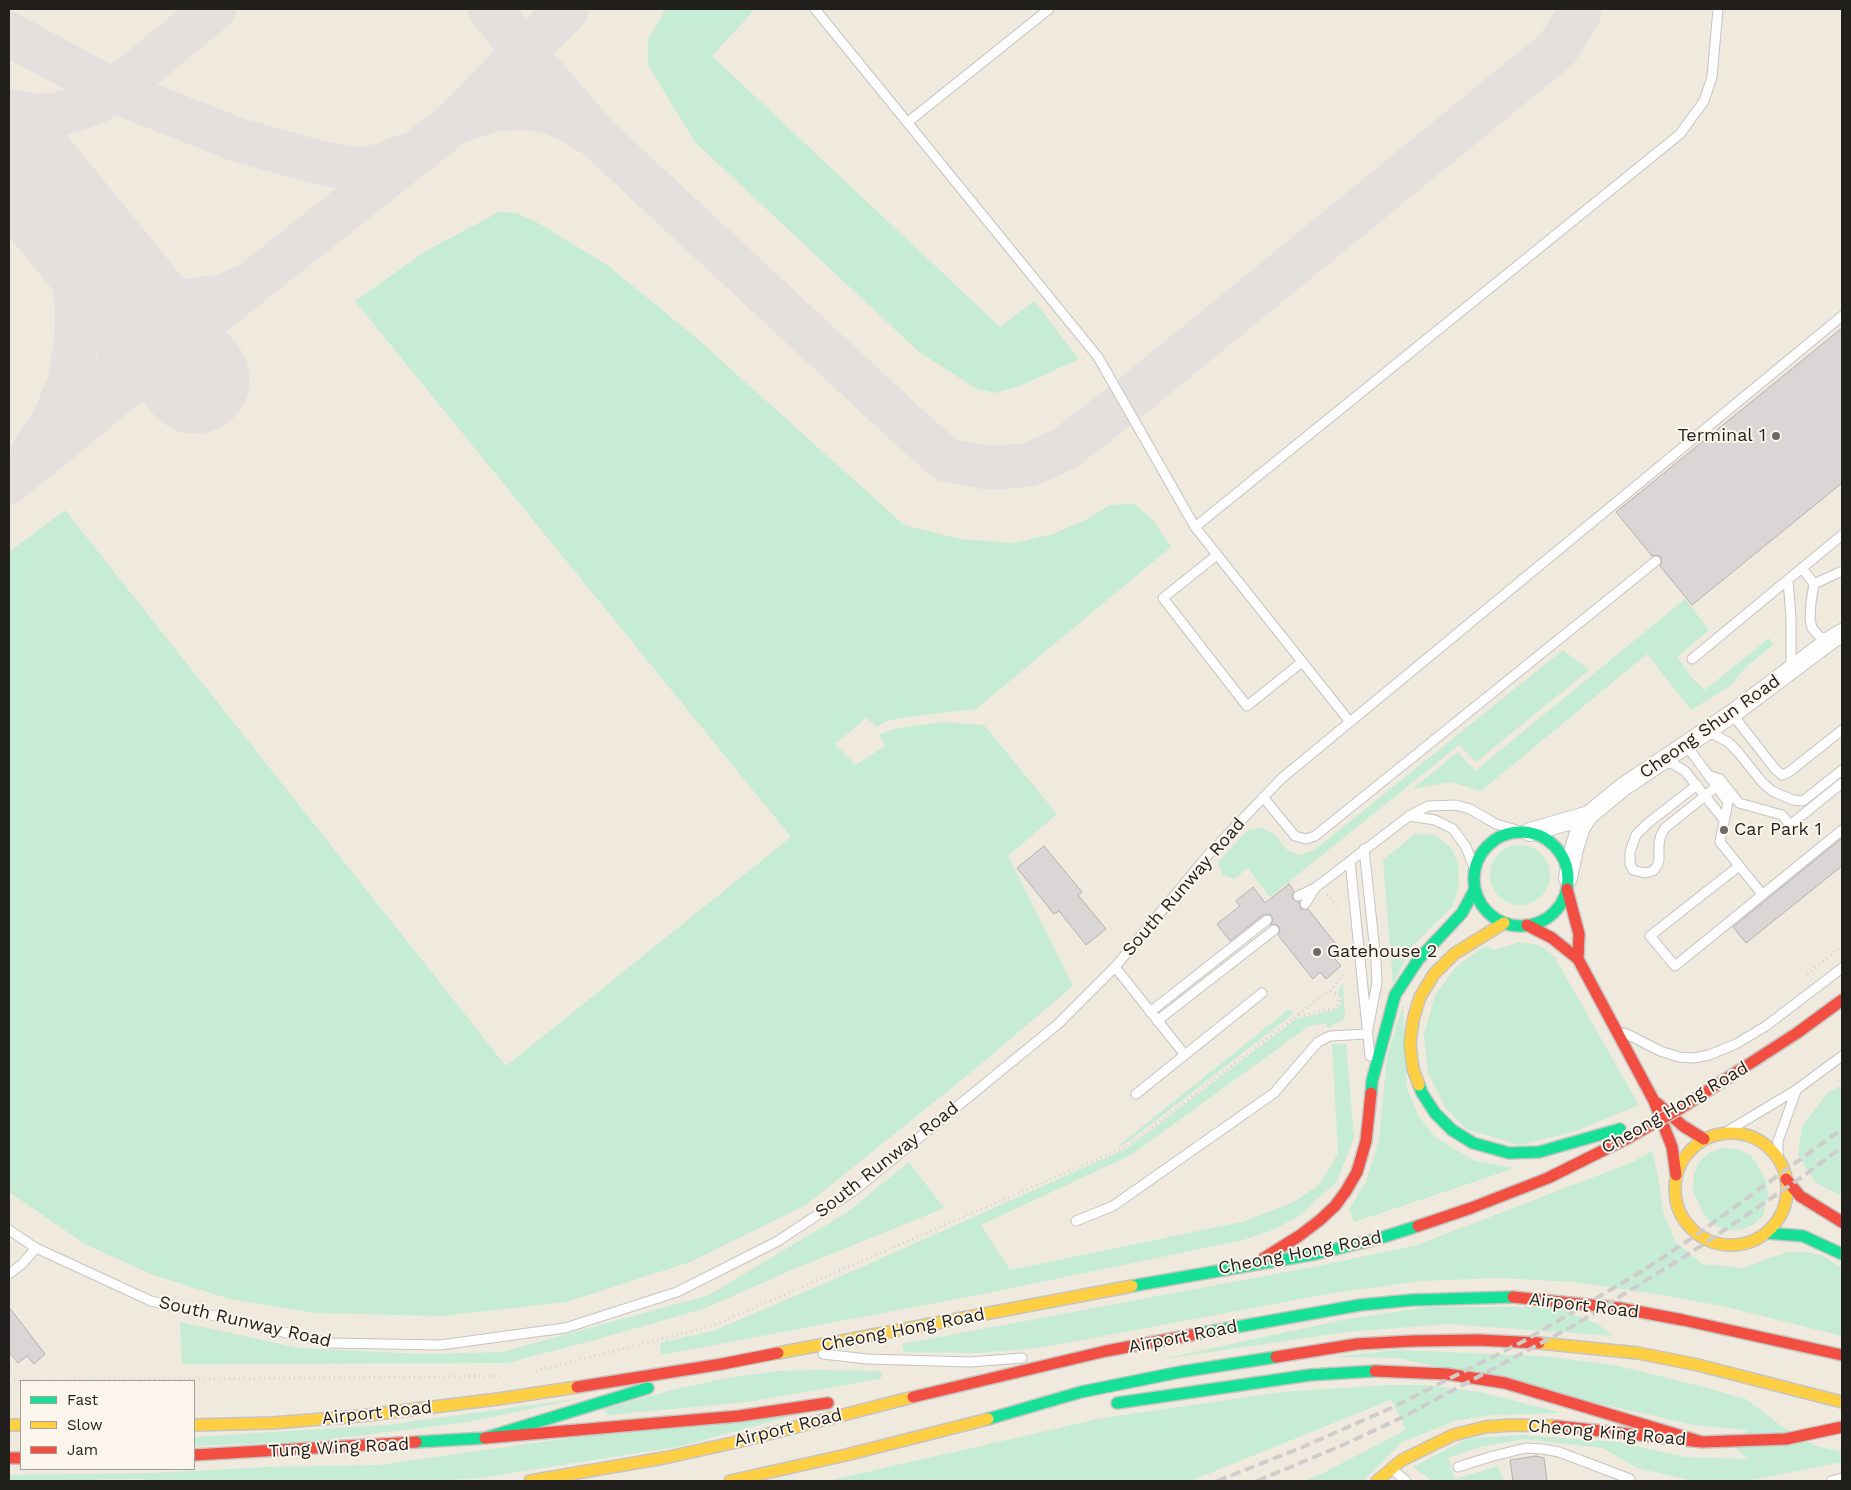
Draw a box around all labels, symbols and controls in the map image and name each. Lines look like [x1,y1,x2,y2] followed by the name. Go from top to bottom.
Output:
[1677,425,1766,447] place label: Terminal 1
[1770,430,1782,442] marker: Terminal 1
[1636,670,1784,784] street label: Cheong Shun Road
[1118,813,1250,961] street label: South Runway Road
[1734,819,1822,841] place label: Car Park 1
[1718,824,1730,836] marker: Car Park 1
[1327,941,1437,963] place label: Gatehouse 2
[1311,946,1323,958] marker: Gatehouse 2
[1598,1057,1752,1159] street label: Cheong Hong Road
[811,1097,963,1223] street label: South Runway Road
[1216,1227,1384,1279] street label: Cheong Hong Road
[1528,1289,1640,1323] street label: Airport Road
[157,1292,333,1352] street label: South Runway Road
[819,1304,987,1356] street label: Cheong Hong Road
[1127,1316,1239,1358] street label: Airport Road
[20,1380,195,1470] legend
[67,1391,98,1409] text: Fast
[321,1396,433,1430] street label: Airport Road
[732,1404,844,1452] street label: Airport Road
[1527,1415,1687,1451] street label: Cheong King Road
[67,1416,103,1434] text: Slow
[268,1434,410,1462] street label: Tung Wing Road
[67,1441,98,1459] text: Jam

